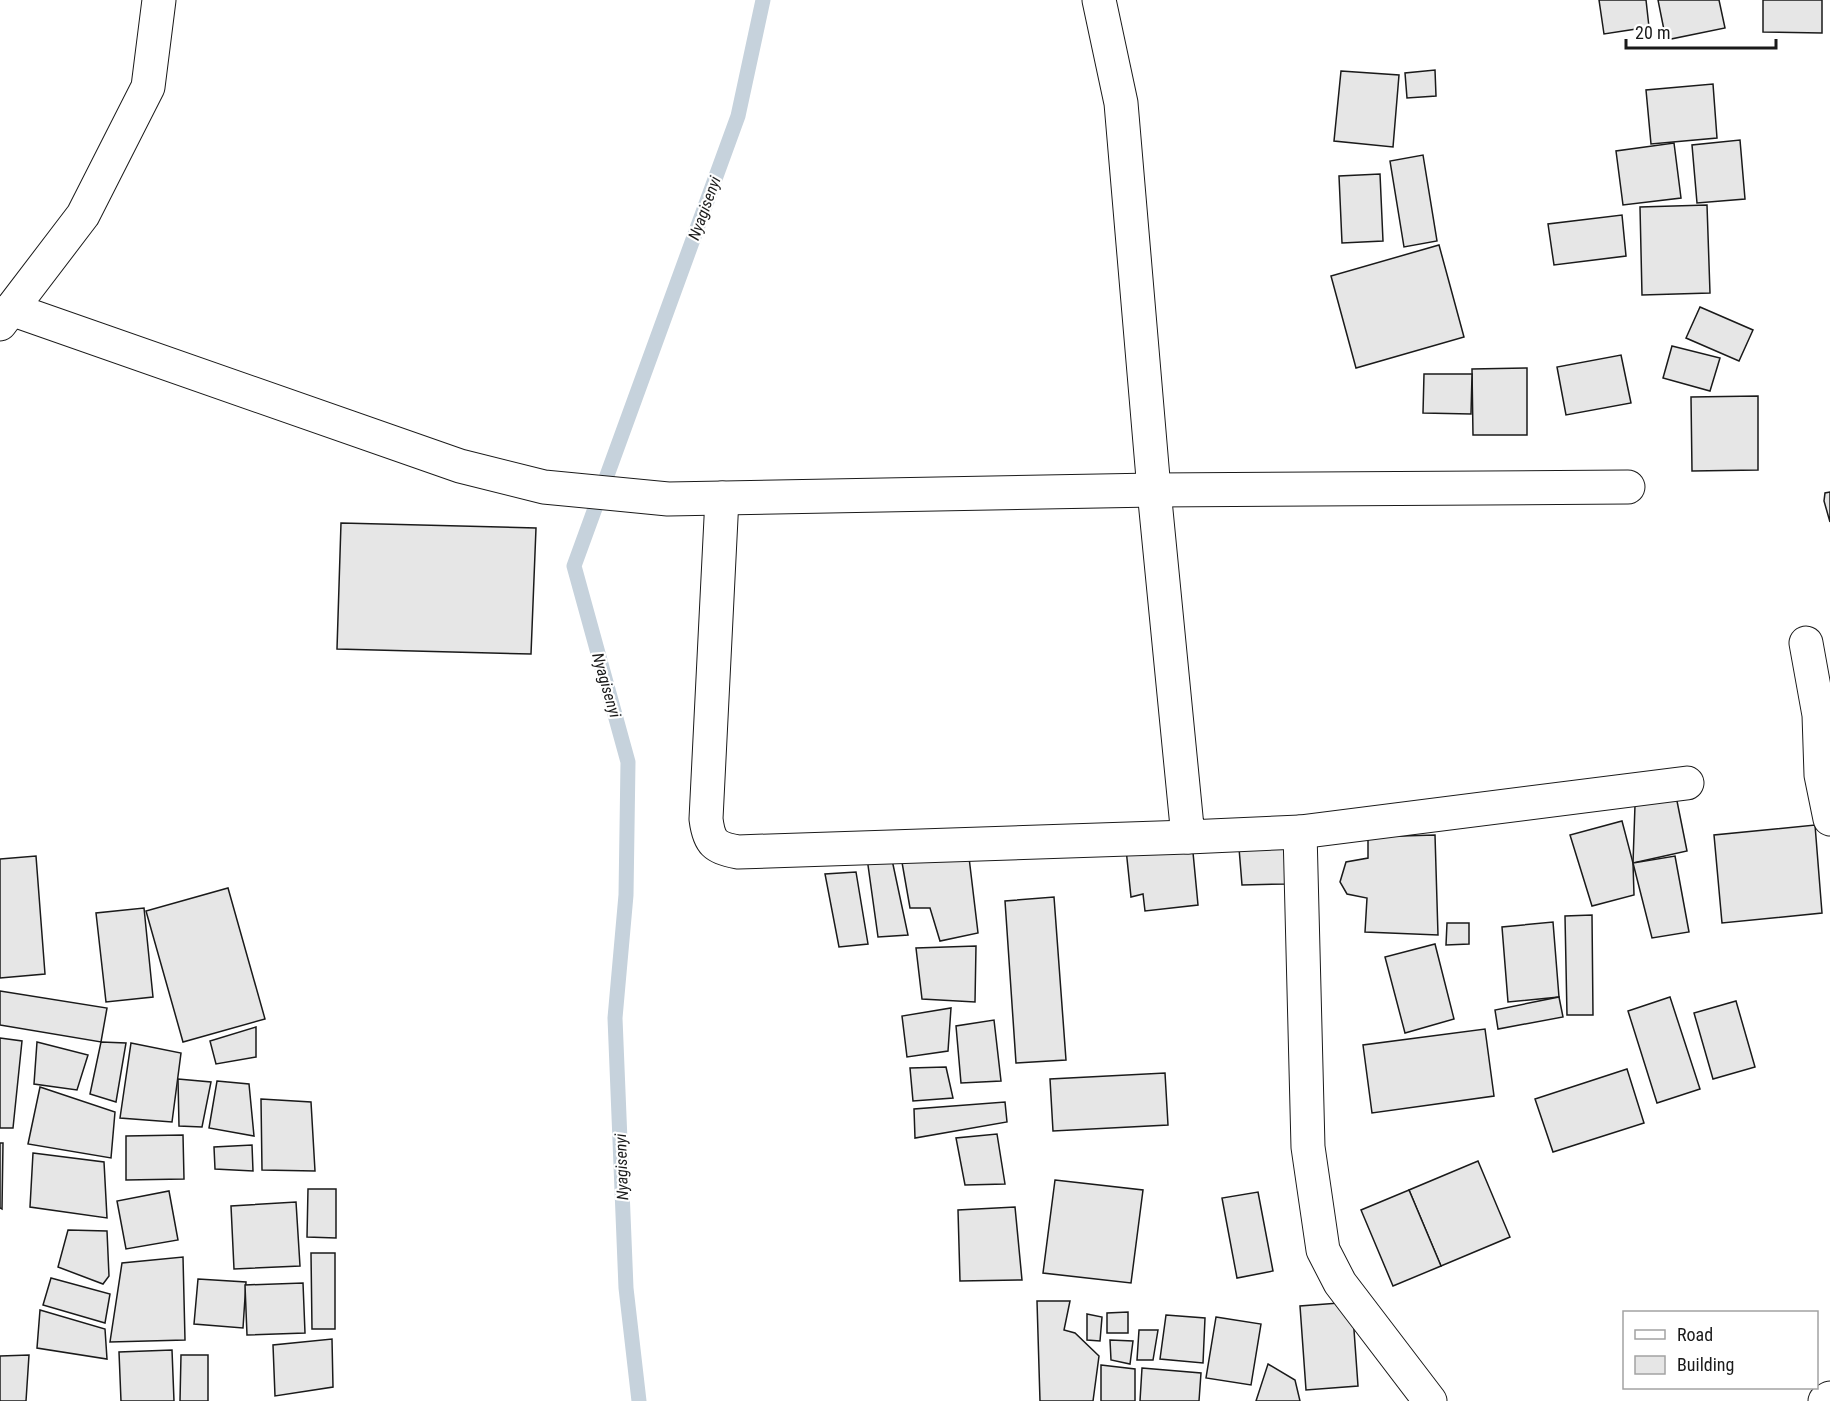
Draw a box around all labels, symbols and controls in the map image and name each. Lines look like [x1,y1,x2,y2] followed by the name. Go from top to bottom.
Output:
[1626,12,1776,50] scale bar
[1635,22,1670,43] text: 20 m
[684,173,725,243] water label: Nyagisenyi
[588,651,625,720] water label: Nyagisenyi
[611,1133,632,1201] water label: Nyagisenyi
[1623,1311,1818,1389] legend
[1677,1324,1713,1345] text: Road
[1677,1354,1734,1375] text: Building

